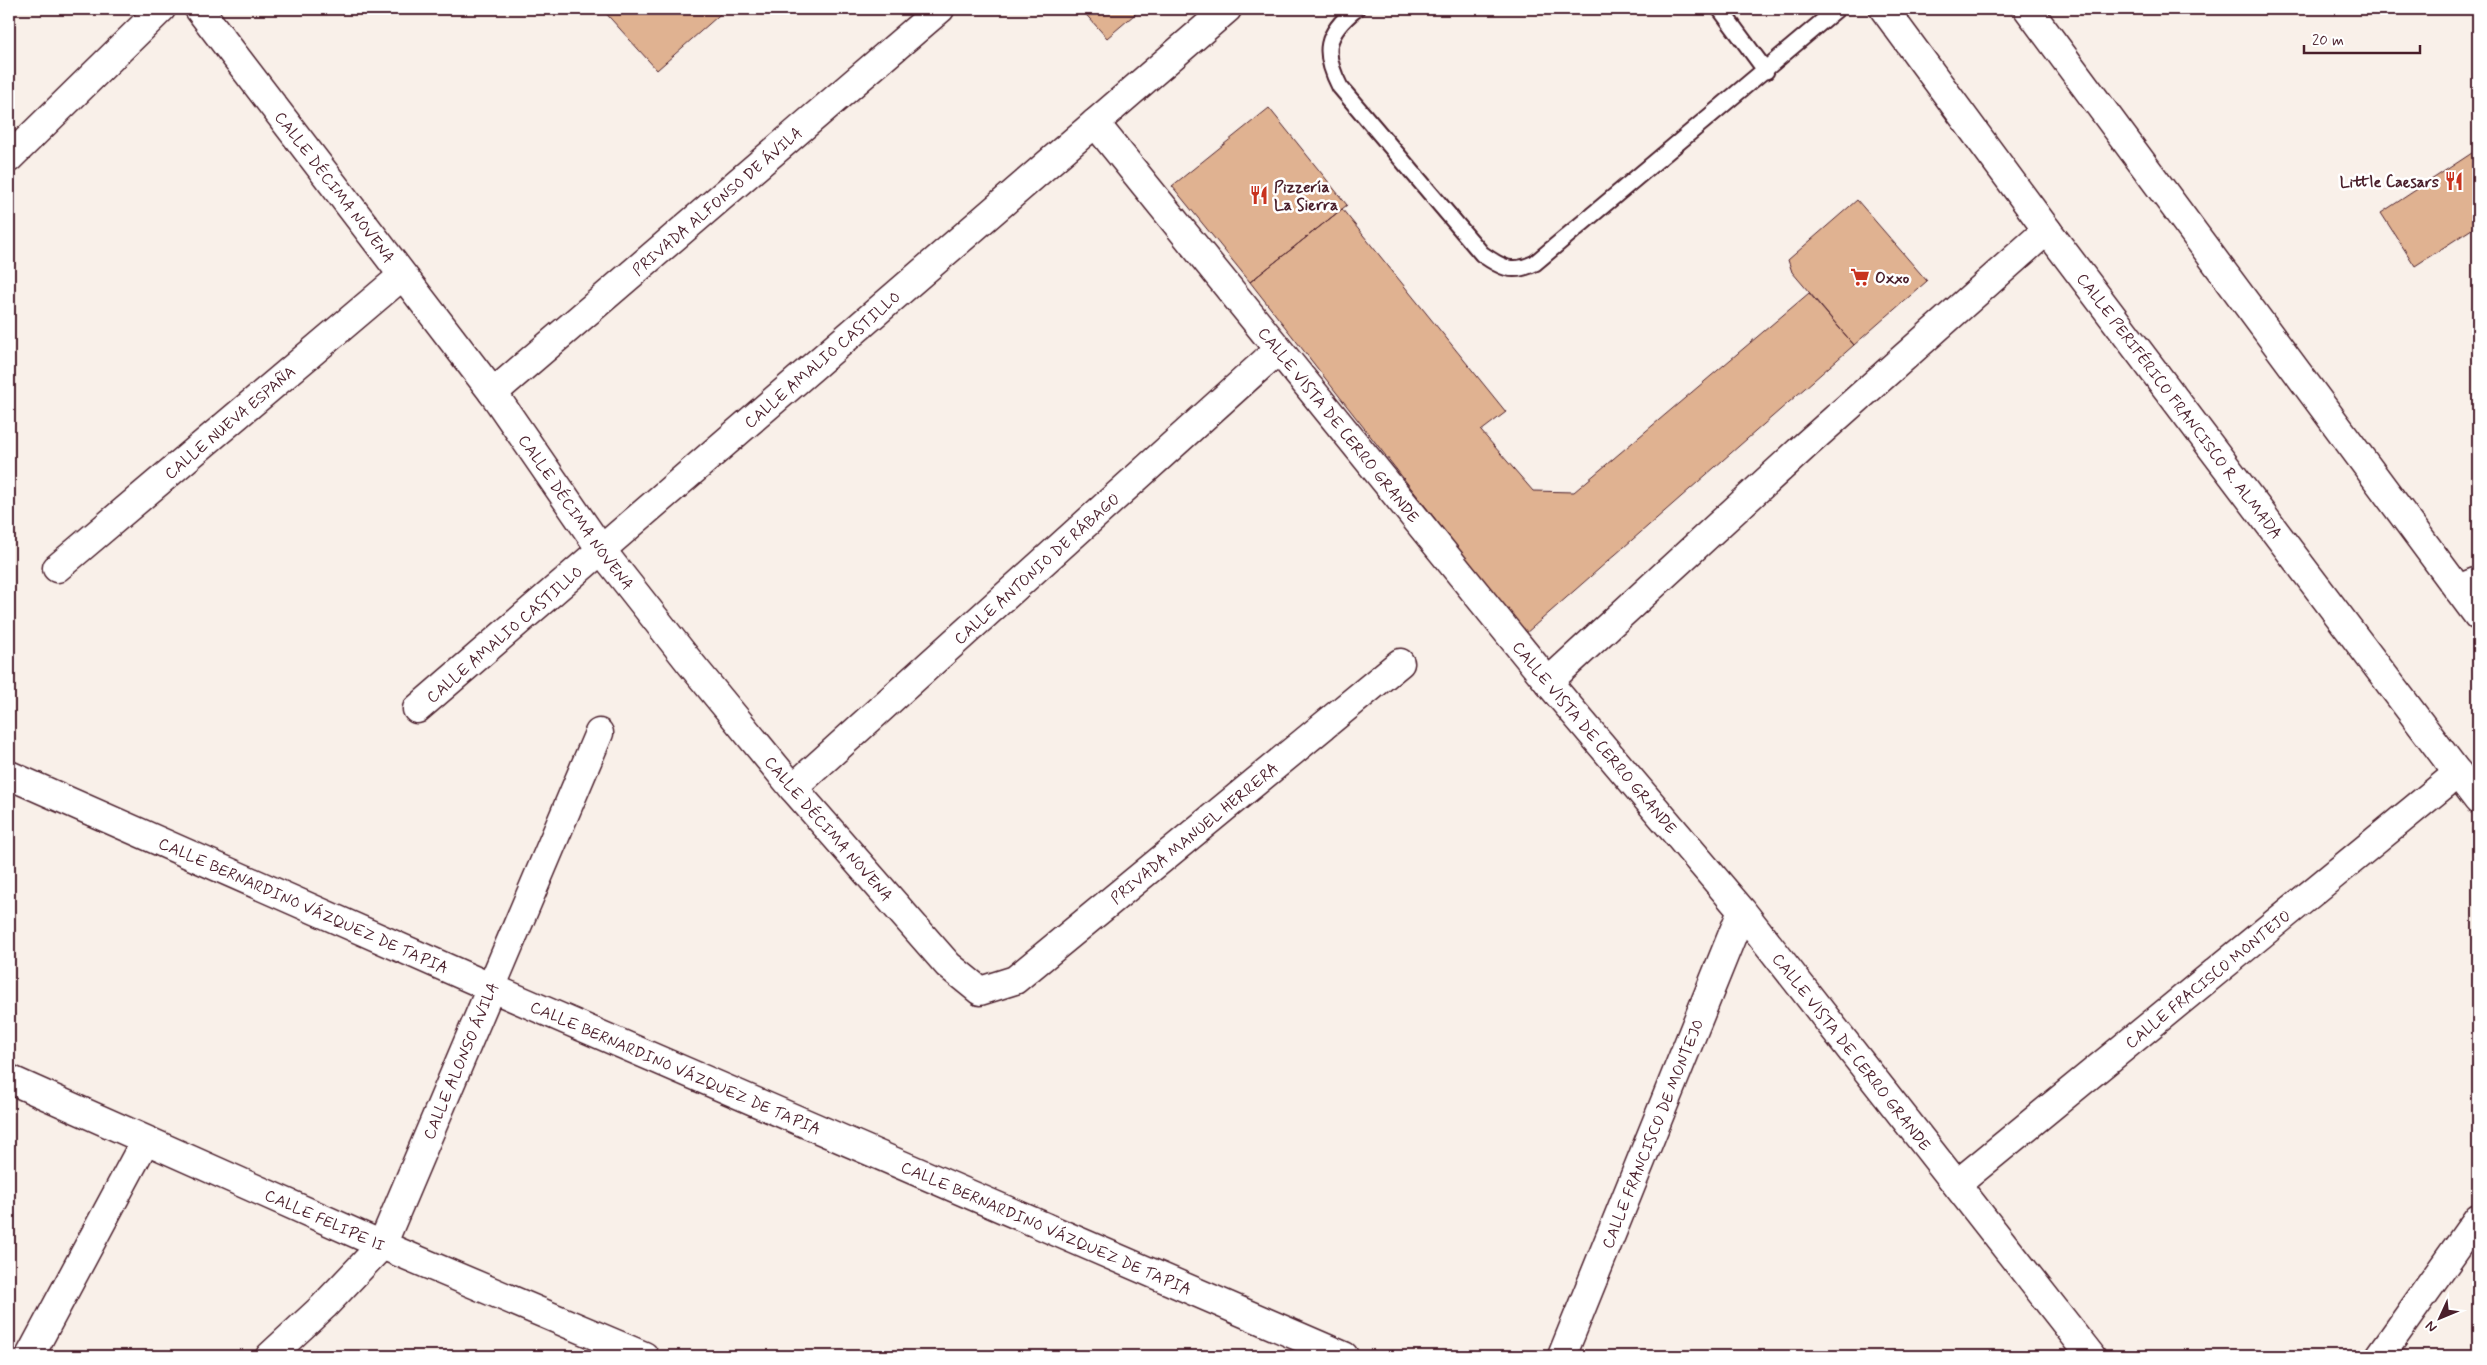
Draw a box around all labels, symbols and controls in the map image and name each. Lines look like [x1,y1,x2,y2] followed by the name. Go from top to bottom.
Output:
[2304,22,2421,54] scale bar
[2312,31,2344,51] text: 20 m
[269,108,399,268] street label: CALLE DÉCIMA NOVENA
[628,123,807,281] street label: PRIVADA ALFONSO DE ÁVILA
[2443,170,2465,192] restaurant icon: Little Caesars
[2340,172,2439,193] place label: Little Caesars
[1274,177,1338,216] place label: Pizzería La Sierra
[1248,184,1270,206] restaurant icon: Pizzería La Sierra
[1849,266,1871,288] supermarket icon: Oxxo
[1875,268,1910,289] place label: Oxxo
[2071,269,2286,544] street label: CALLE PERIFÉRICO FRANCISCO R. ALMADA
[740,287,905,434] street label: CALLE AMALIO CASTILLO
[1253,323,1424,527] street label: CALLE VISTA DE CERRO GRANDE
[160,362,300,485] street label: CALLE NUEVA ESPAÑA
[513,431,638,595] street label: CALLE DÉCIMA NOVENA
[950,489,1125,650] street label: CALLE ANTONIO DE RÁBAGO
[422,562,587,708] street label: CALLE AMALIO CASTILLO
[1507,637,1681,839] street label: CALLE VISTA DE CERRO GRANDE
[759,752,897,906] street label: CALLE DÉCIMA NOVENA
[1106,758,1283,909] street label: PRIVADA MANUEL HERRERA
[155,833,451,979] street label: CALLE BERNARDINO VÁZQUEZ DE TAPIA
[2121,906,2296,1054] street label: CALLE FRACISCO MONTEJO
[1767,949,1935,1155] street label: CALLE VISTA DE CERRO GRANDE
[419,979,504,1143] street label: CALLE ALONSO ÁVILA
[527,997,824,1141] street label: CALLE BERNARDINO VÁZQUEZ DE TAPIA
[1598,1016,1709,1252] street label: CALLE FRANCISCO DE MONTEJO
[897,1157,1195,1301] street label: CALLE BERNARDINO VÁZQUEZ DE TAPIA
[261,1185,388,1257] street label: CALLE FELIPE II
[2414,1292,2464,1342] north arrow
[2422,1317,2441,1336] text: N

